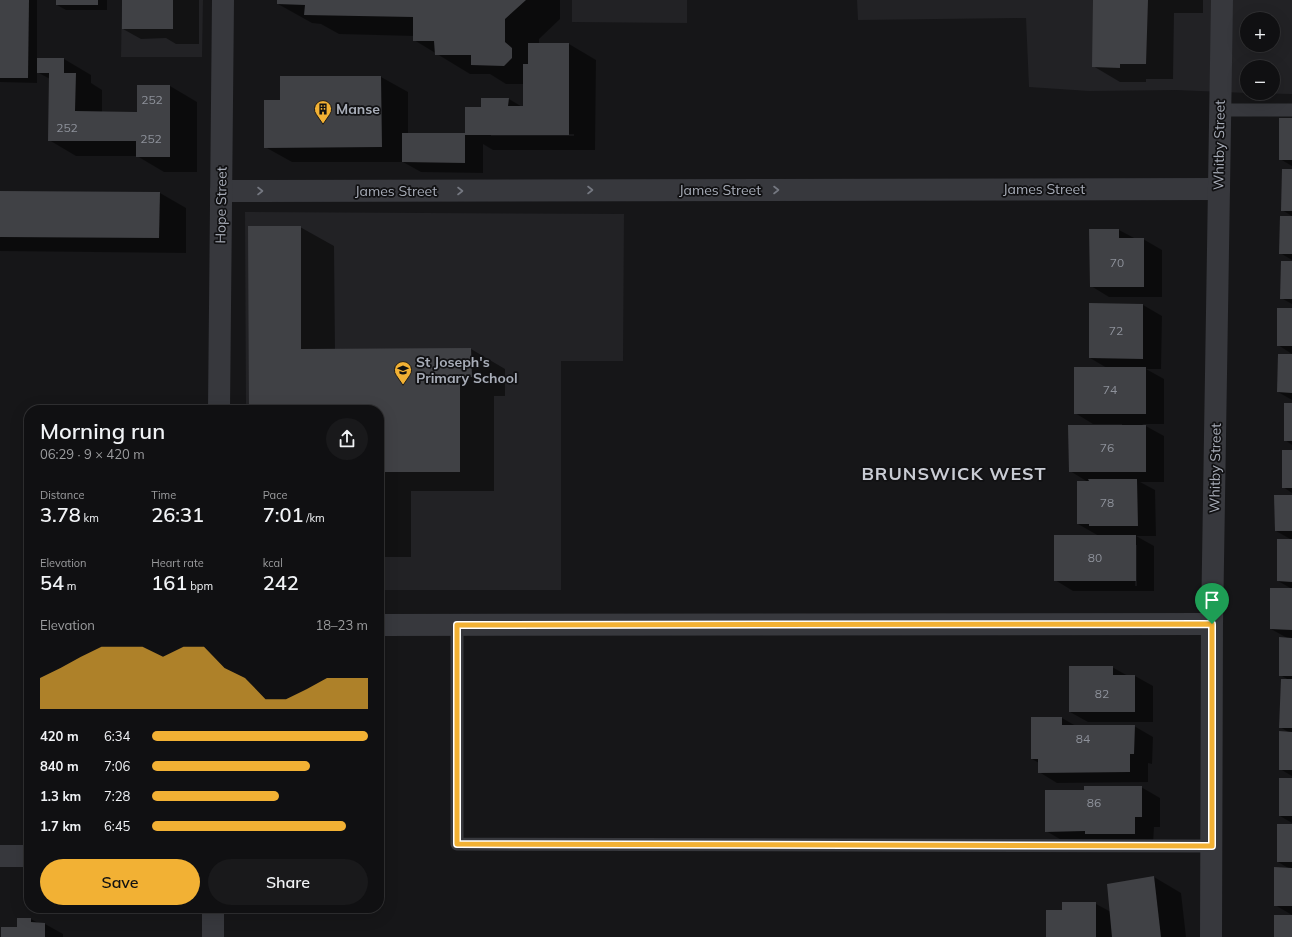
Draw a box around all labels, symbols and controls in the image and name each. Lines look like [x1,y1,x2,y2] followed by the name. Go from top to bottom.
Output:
[1240,12,1280,100] map controls
[1240,12,1280,52] button: +
[1240,60,1280,100] button: −
[141,92,163,107] house number: 252
[313,99,333,124] building icon: Manse
[336,100,380,118] place label: Manse
[1209,100,1229,190] street label: Whitby Street
[56,120,78,135] house number: 252
[140,131,162,146] house number: 252
[211,166,231,244] street label: Hope Street
[1003,180,1085,198] street label: James Street
[679,181,761,199] street label: James Street
[355,182,437,200] street label: James Street
[587,186,593,194] one-way arrow
[773,186,779,194] one-way arrow
[257,187,263,195] one-way arrow
[457,187,463,195] one-way arrow
[1110,255,1124,270] house number: 70
[1109,323,1123,338] house number: 72
[416,353,518,387] place label: St Joseph's Primary School
[393,360,413,385] school or university icon: St Joseph's Primary School
[1103,382,1117,397] house number: 74
[40,417,165,445] text: Morning run
[326,418,368,460] button: share
[1205,423,1225,513] street label: Whitby Street
[1100,440,1114,455] house number: 76
[40,446,145,462] text: 06:29 · 9 × 420 m
[861,462,1047,485] district label: BRUNSWICK WEST
[40,488,84,502] text: Distance
[151,488,176,502] text: Time
[263,488,287,502] text: Pace
[1100,495,1114,510] house number: 78
[40,502,81,527] text: 3.78
[151,502,204,527] text: 26:31
[263,502,303,527] text: 7:01
[81,511,99,525] text: km
[303,511,325,525] text: /km
[1088,550,1102,565] house number: 80
[40,556,87,570] text: Elevation
[151,556,204,570] text: Heart rate
[263,556,283,570] text: kcal
[40,570,64,595] text: 54
[151,570,187,595] text: 161
[263,570,299,595] text: 242
[64,579,77,593] text: m
[187,579,213,593] text: bpm
[1195,583,1229,624] pin
[1201,589,1223,611] icon: arrive
[40,617,95,633] text: Elevation
[315,617,368,633] text: 18–23 m
[1095,686,1109,701] house number: 82
[40,728,79,744] text: 420 m
[104,728,130,744] text: 6:34
[1076,731,1090,746] house number: 84
[40,758,79,774] text: 840 m
[104,758,130,774] text: 7:06
[40,788,81,804] text: 1.3 km
[104,788,130,804] text: 7:28
[1087,795,1101,810] house number: 86
[40,818,81,834] text: 1.7 km
[104,818,130,834] text: 6:45
[40,859,200,905] button: Save
[208,859,368,905] button: Share

